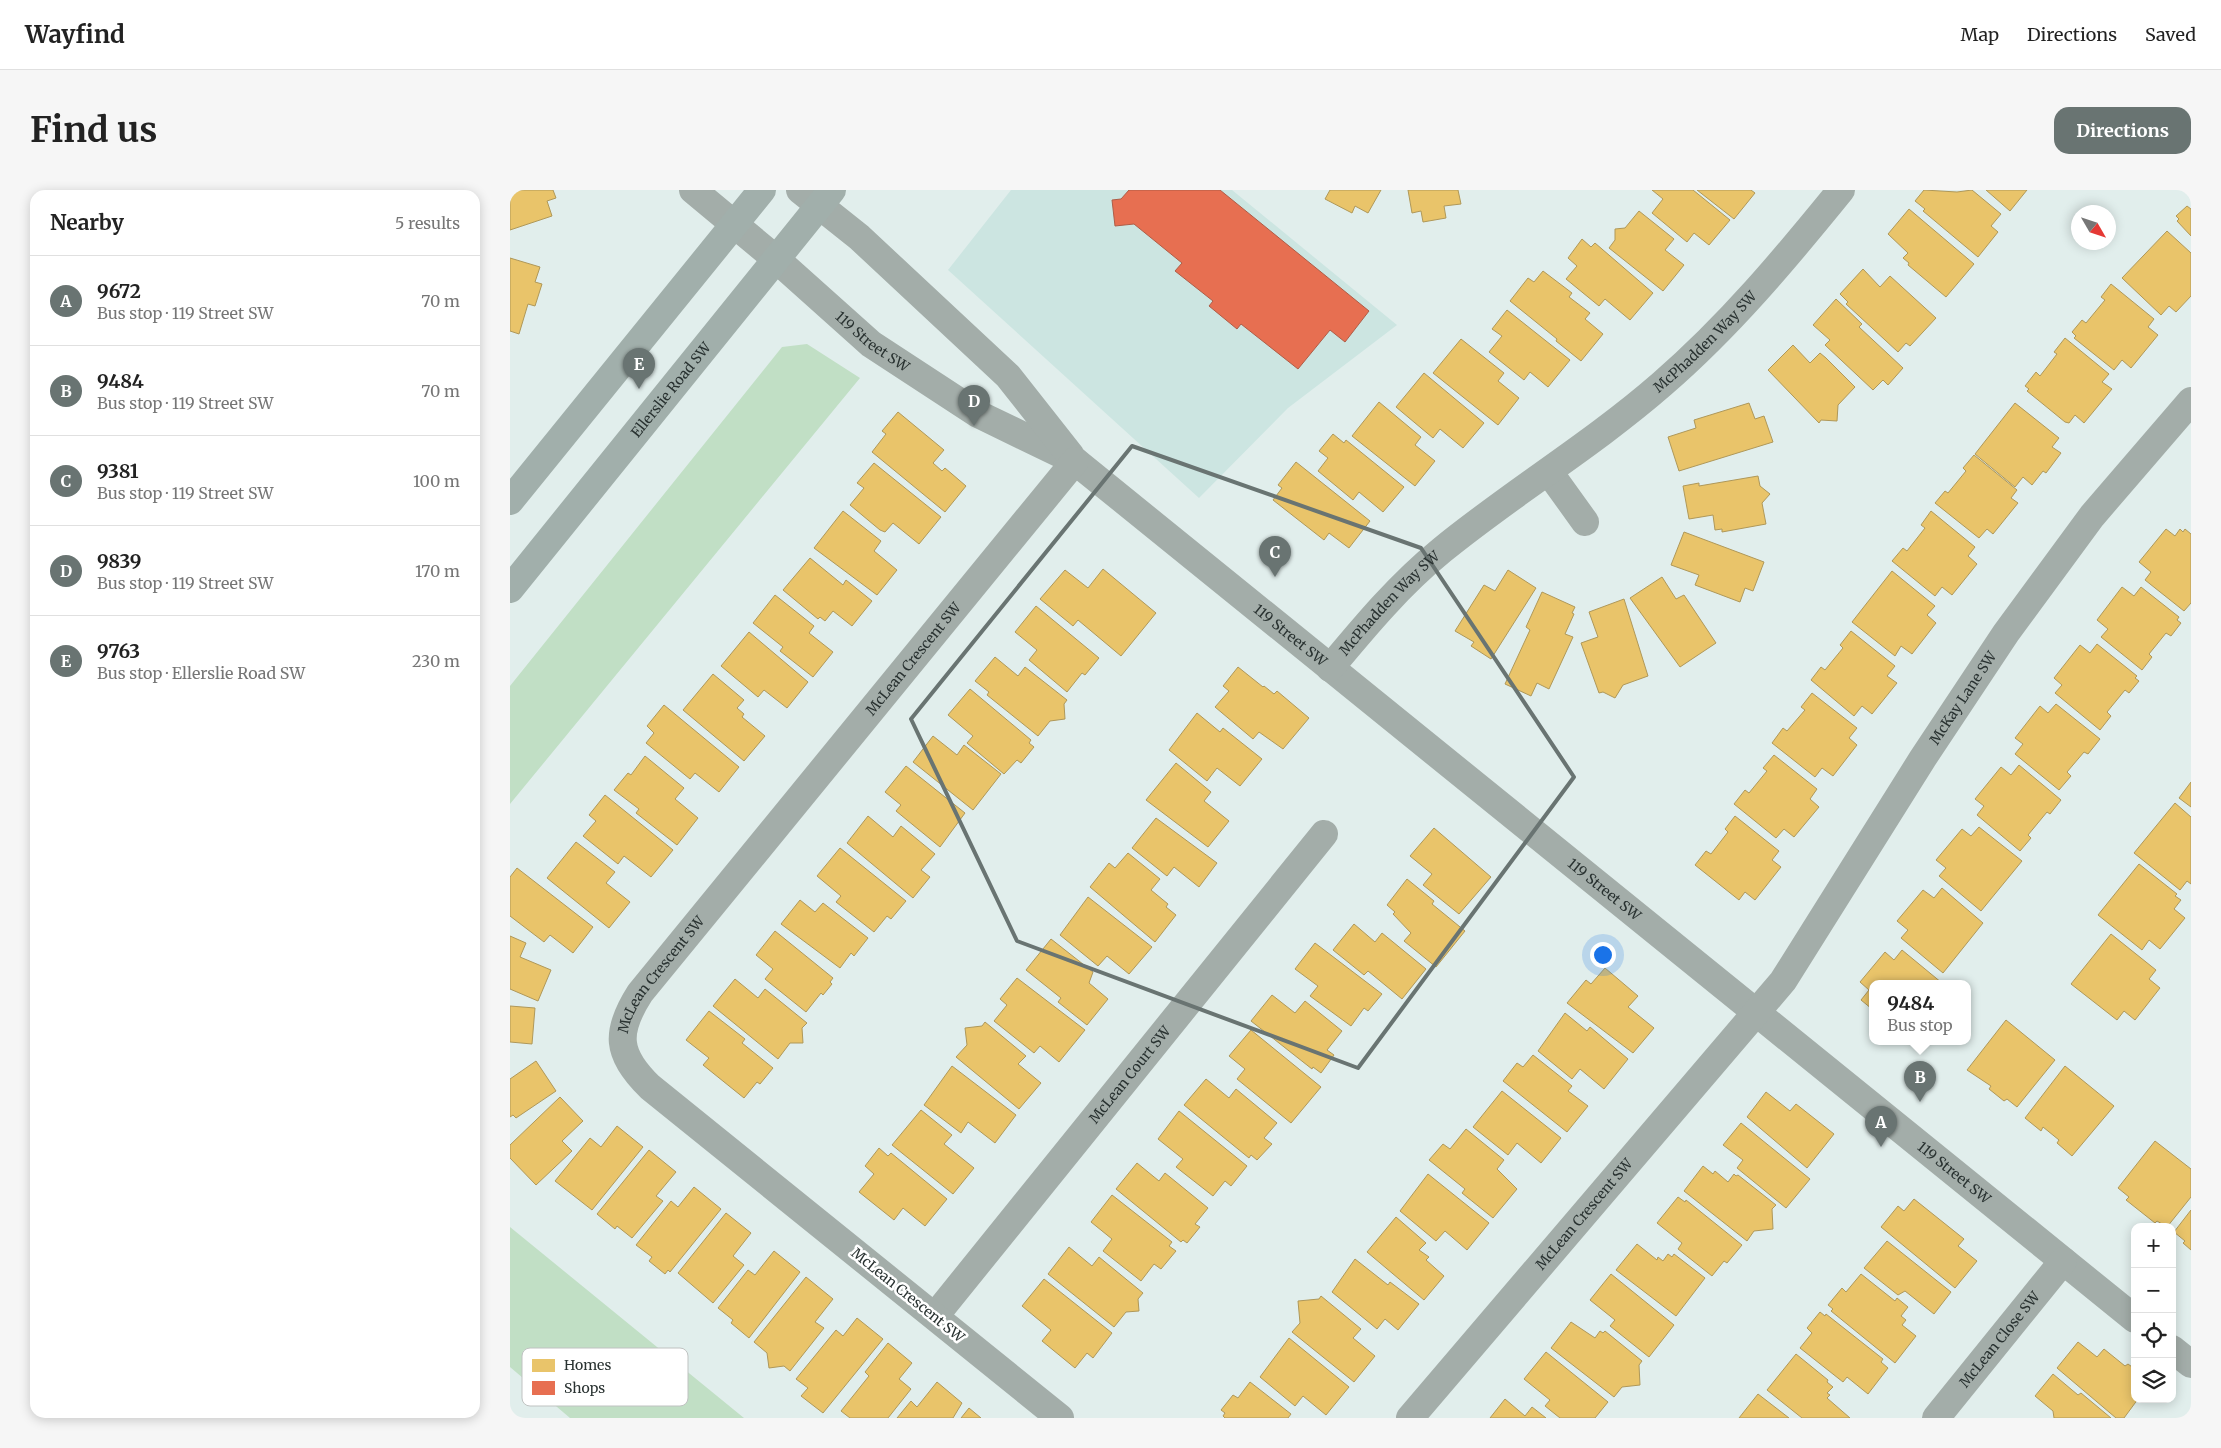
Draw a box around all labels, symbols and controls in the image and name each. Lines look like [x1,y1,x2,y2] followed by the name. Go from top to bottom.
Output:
[25,19,125,50] text: Wayfind
[1961,23,1999,46] text: Map
[2027,23,2117,46] text: Directions
[2145,23,2196,46] text: Saved
[2054,107,2191,154] button: Directions
[30,108,157,152] text: Find us
[2071,205,2116,250] north arrow
[50,209,124,236] text: Nearby
[395,213,460,233] text: 5 results
[97,279,141,303] text: 9672
[1650,286,1761,396] street label: McPhadden Way SW
[60,291,72,311] text: A
[421,291,460,311] text: 70 m
[97,303,273,323] text: Bus stop · 119 Street SW
[832,307,914,376] street label: 119 Street SW
[628,338,714,440] street label: Ellerslie Road SW
[623,348,655,389] pin: E
[97,369,144,393] text: 9484
[60,381,72,401] text: B
[421,381,460,401] text: 70 m
[958,385,990,426] pin: D
[97,393,273,413] text: Bus stop · 119 Street SW
[97,459,139,483] text: 9381
[61,471,71,491] text: C
[413,471,460,491] text: 100 m
[97,483,273,503] text: Bus stop · 119 Street SW
[1259,536,1291,577] pin: C
[1335,546,1444,659] street label: McPhadden Way SW
[97,549,142,573] text: 9839
[60,561,72,581] text: D
[415,561,460,581] text: 170 m
[97,573,273,593] text: Bus stop · 119 Street SW
[862,598,965,719] street label: McLean Crescent SW
[1250,600,1331,671] street label: 119 Street SW
[97,639,140,663] text: 9763
[1925,647,2001,748] street label: McKay Lane SW
[61,651,71,671] text: E
[412,651,460,671] text: 230 m
[97,663,305,683] text: Bus stop · Ellerslie Road SW
[1564,854,1645,925] street label: 119 Street SW
[614,911,709,1035] street label: McLean Crescent SW
[1590,942,1616,968] your location
[1869,980,1971,1045] popup
[1887,991,1934,1015] text: 9484
[1887,1015,1953,1035] text: Bus stop
[1085,1022,1175,1127] street label: McLean Court SW
[1904,1061,1936,1102] pin: B
[1865,1106,1897,1147] pin: A
[1914,1138,1995,1208] street label: 119 Street SW
[1532,1154,1637,1273] street label: McLean Crescent SW
[2131,1223,2176,1403] map controls
[2131,1223,2176,1268] button: +
[848,1244,969,1347] street label: McLean Crescent SW
[2131,1268,2176,1313] button: −
[1955,1287,2044,1391] street label: McLean Close SW
[2131,1313,2176,1358] button: locate
[522,1348,688,1406] legend
[564,1356,611,1374] text: Homes
[2131,1358,2176,1403] button: layers
[564,1379,605,1397] text: Shops

